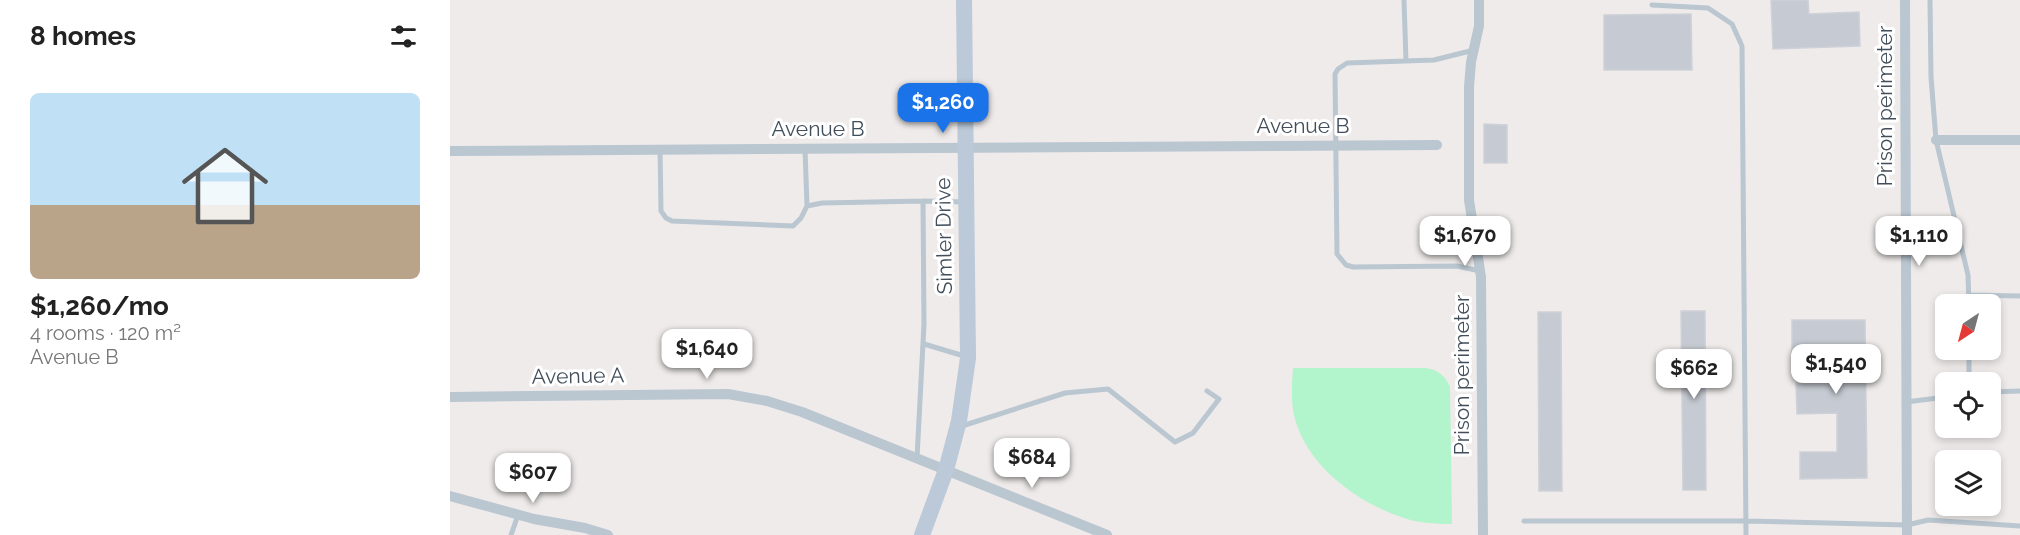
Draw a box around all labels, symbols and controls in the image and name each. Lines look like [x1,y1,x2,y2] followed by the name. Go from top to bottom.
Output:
[387,20,420,53] icon: filters
[30,21,136,51] text: 8 homes
[1872,25,1897,186] street label: Prison perimeter
[894,83,992,134] pin: $1,260
[912,90,974,114] text: $1,260
[1256,113,1350,138] street label: Avenue B
[771,116,865,141] street label: Avenue B
[171,132,279,240] icon: home
[930,177,957,295] street label: Simler Drive
[1416,216,1514,267] pin: $1,670
[1870,216,1968,267] pin: $1,110
[1434,223,1496,247] text: $1,670
[1889,223,1949,247] text: $1,110
[30,291,169,321] text: $1,260/mo
[1449,294,1474,455] street label: Prison perimeter
[1935,294,2001,360] north arrow
[1935,294,2001,516] map controls
[30,321,181,345] text: 4 rooms · 120 m²
[658,329,756,380] pin: $1,640
[675,336,739,360] text: $1,640
[1787,344,1885,395] pin: $1,540
[30,345,119,369] text: Avenue B
[1658,349,1730,400] pin: $662
[1805,351,1867,375] text: $1,540
[1670,356,1718,380] text: $662
[531,362,624,389] street label: Avenue A
[1935,372,2001,438] button: locate
[996,438,1068,489] pin: $684
[1008,445,1056,469] text: $684
[1935,450,2001,516] button: layers
[497,453,569,504] pin: $607
[509,460,557,484] text: $607

